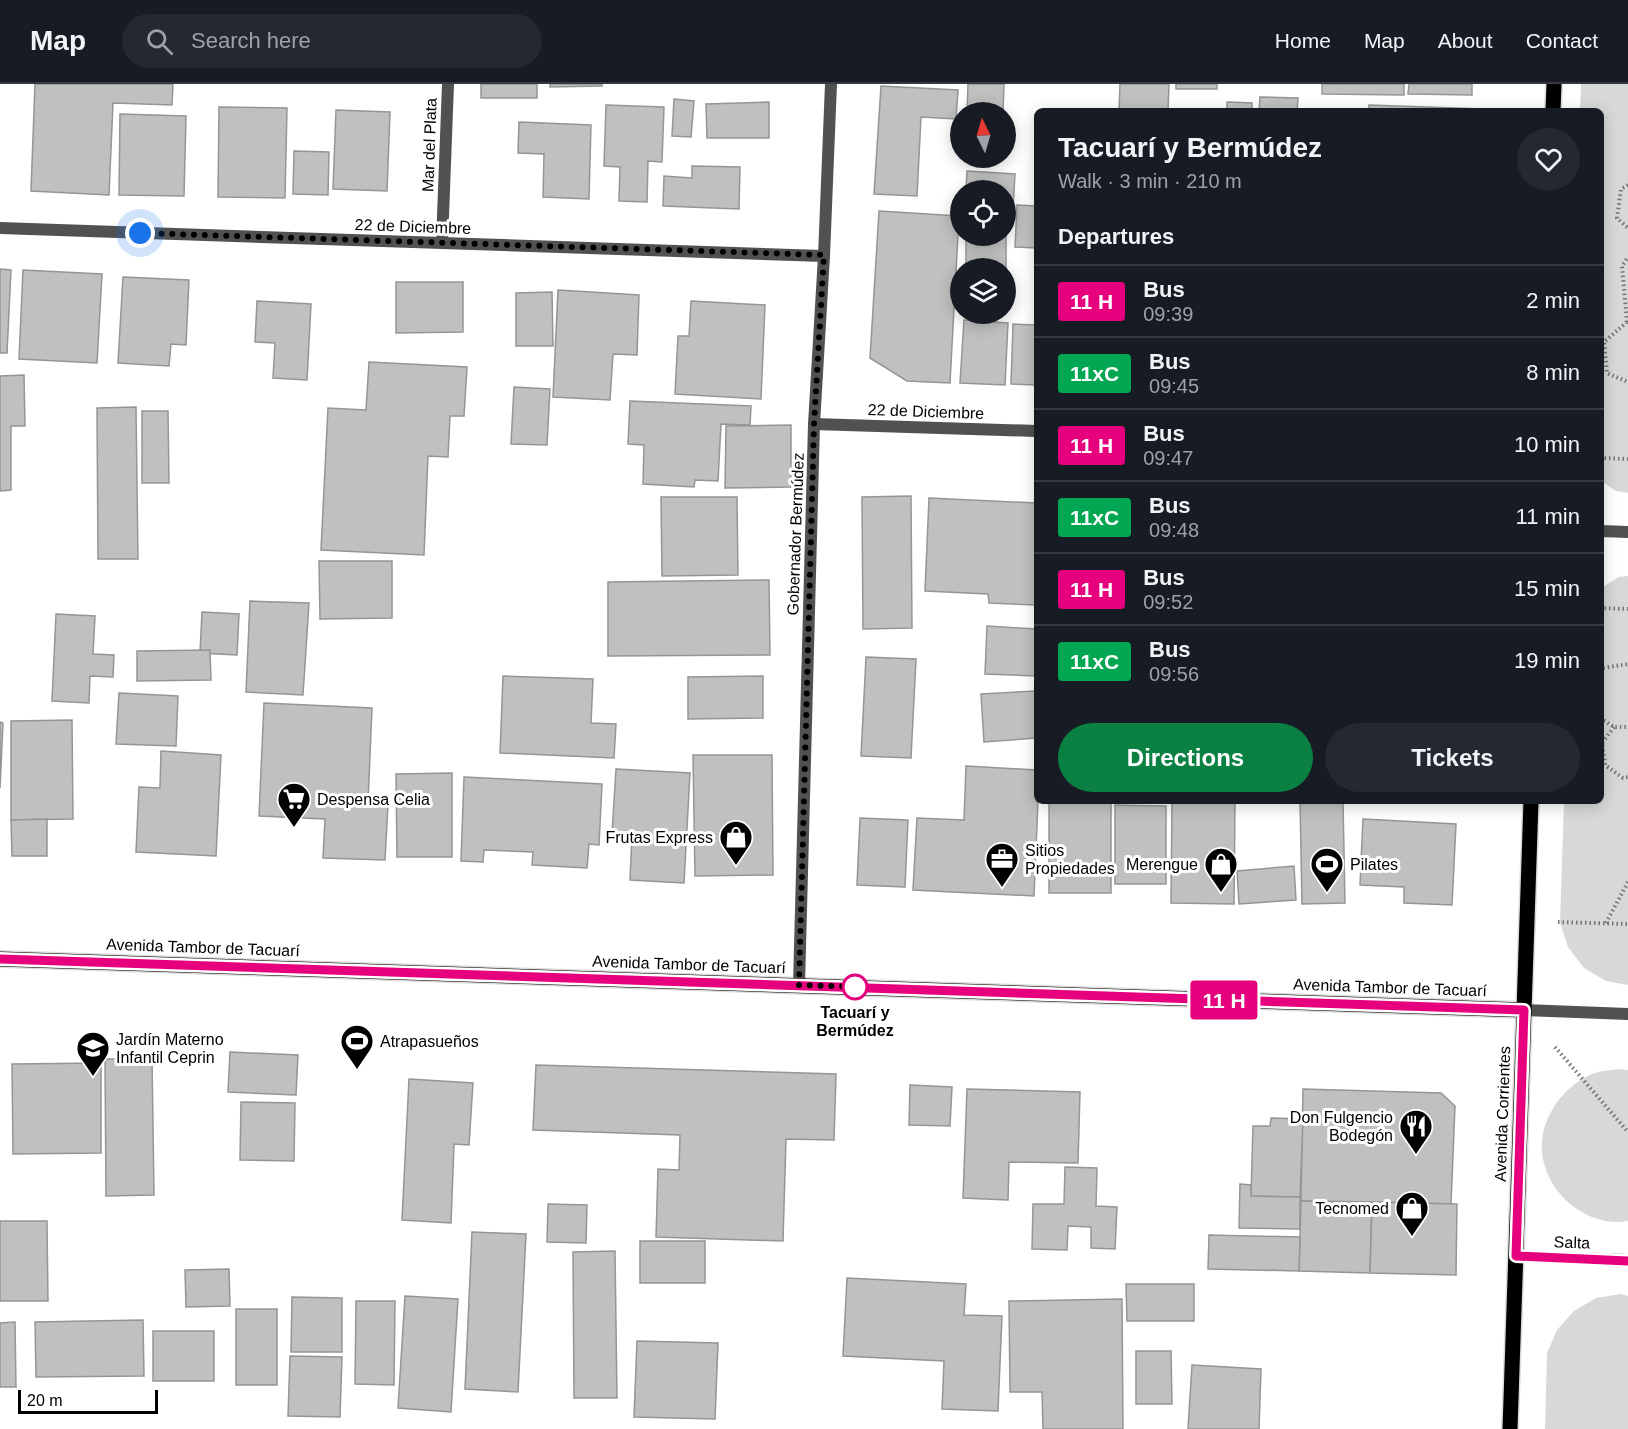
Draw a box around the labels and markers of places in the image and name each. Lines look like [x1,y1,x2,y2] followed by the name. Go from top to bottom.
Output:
[276,781,312,828] supermarket icon: Despensa Celia
[317,791,430,808] place label: Despensa Celia
[718,819,754,866] shop icon: Frutas Express
[605,829,713,846] place label: Frutas Express
[984,841,1020,888] office icon: Sitios Propiedades
[1025,842,1115,877] place label: Sitios Propiedades
[1203,846,1239,893] shop icon: Merengue
[1309,846,1345,893] sports icon: Pilates
[1126,856,1198,873] place label: Merengue
[1350,856,1398,873] place label: Pilates
[842,974,868,1000] marker: Tacuarí y Bermúdez
[816,1004,894,1039] place label: Tacuarí y Bermúdez
[339,1023,375,1070] sports icon: Atrapasueños
[75,1030,111,1077] school or university icon: Jardín Materno Infantil Ceprin
[116,1031,224,1066] place label: Jardín Materno Infantil Ceprin
[380,1033,479,1050] place label: Atrapasueños
[1398,1108,1434,1155] restaurant icon: Don Fulgencio Bodegón
[1290,1109,1393,1144] place label: Don Fulgencio Bodegón
[1394,1190,1430,1237] shop icon: Tecnomed
[1315,1200,1389,1217] place label: Tecnomed

